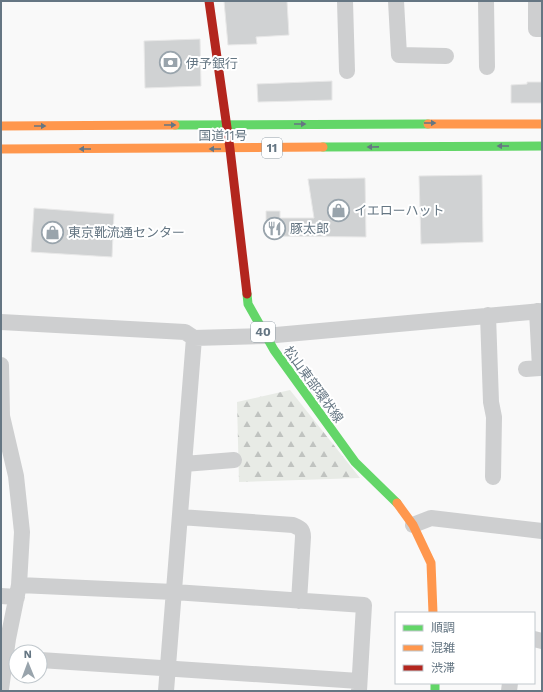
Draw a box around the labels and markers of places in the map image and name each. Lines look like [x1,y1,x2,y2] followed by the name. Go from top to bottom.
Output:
[158,50,184,76] bank icon: 伊予銀行
[186,56,238,71] place label: 伊予銀行
[325,197,351,223] shop icon: イエローハット
[354,203,445,218] place label: イエローハット
[262,215,288,241] restaurant icon: 豚太郎
[39,219,65,245] shop icon: 東京靴流通センター
[290,221,329,236] place label: 豚太郎
[68,225,185,240] place label: 東京靴流通センター

